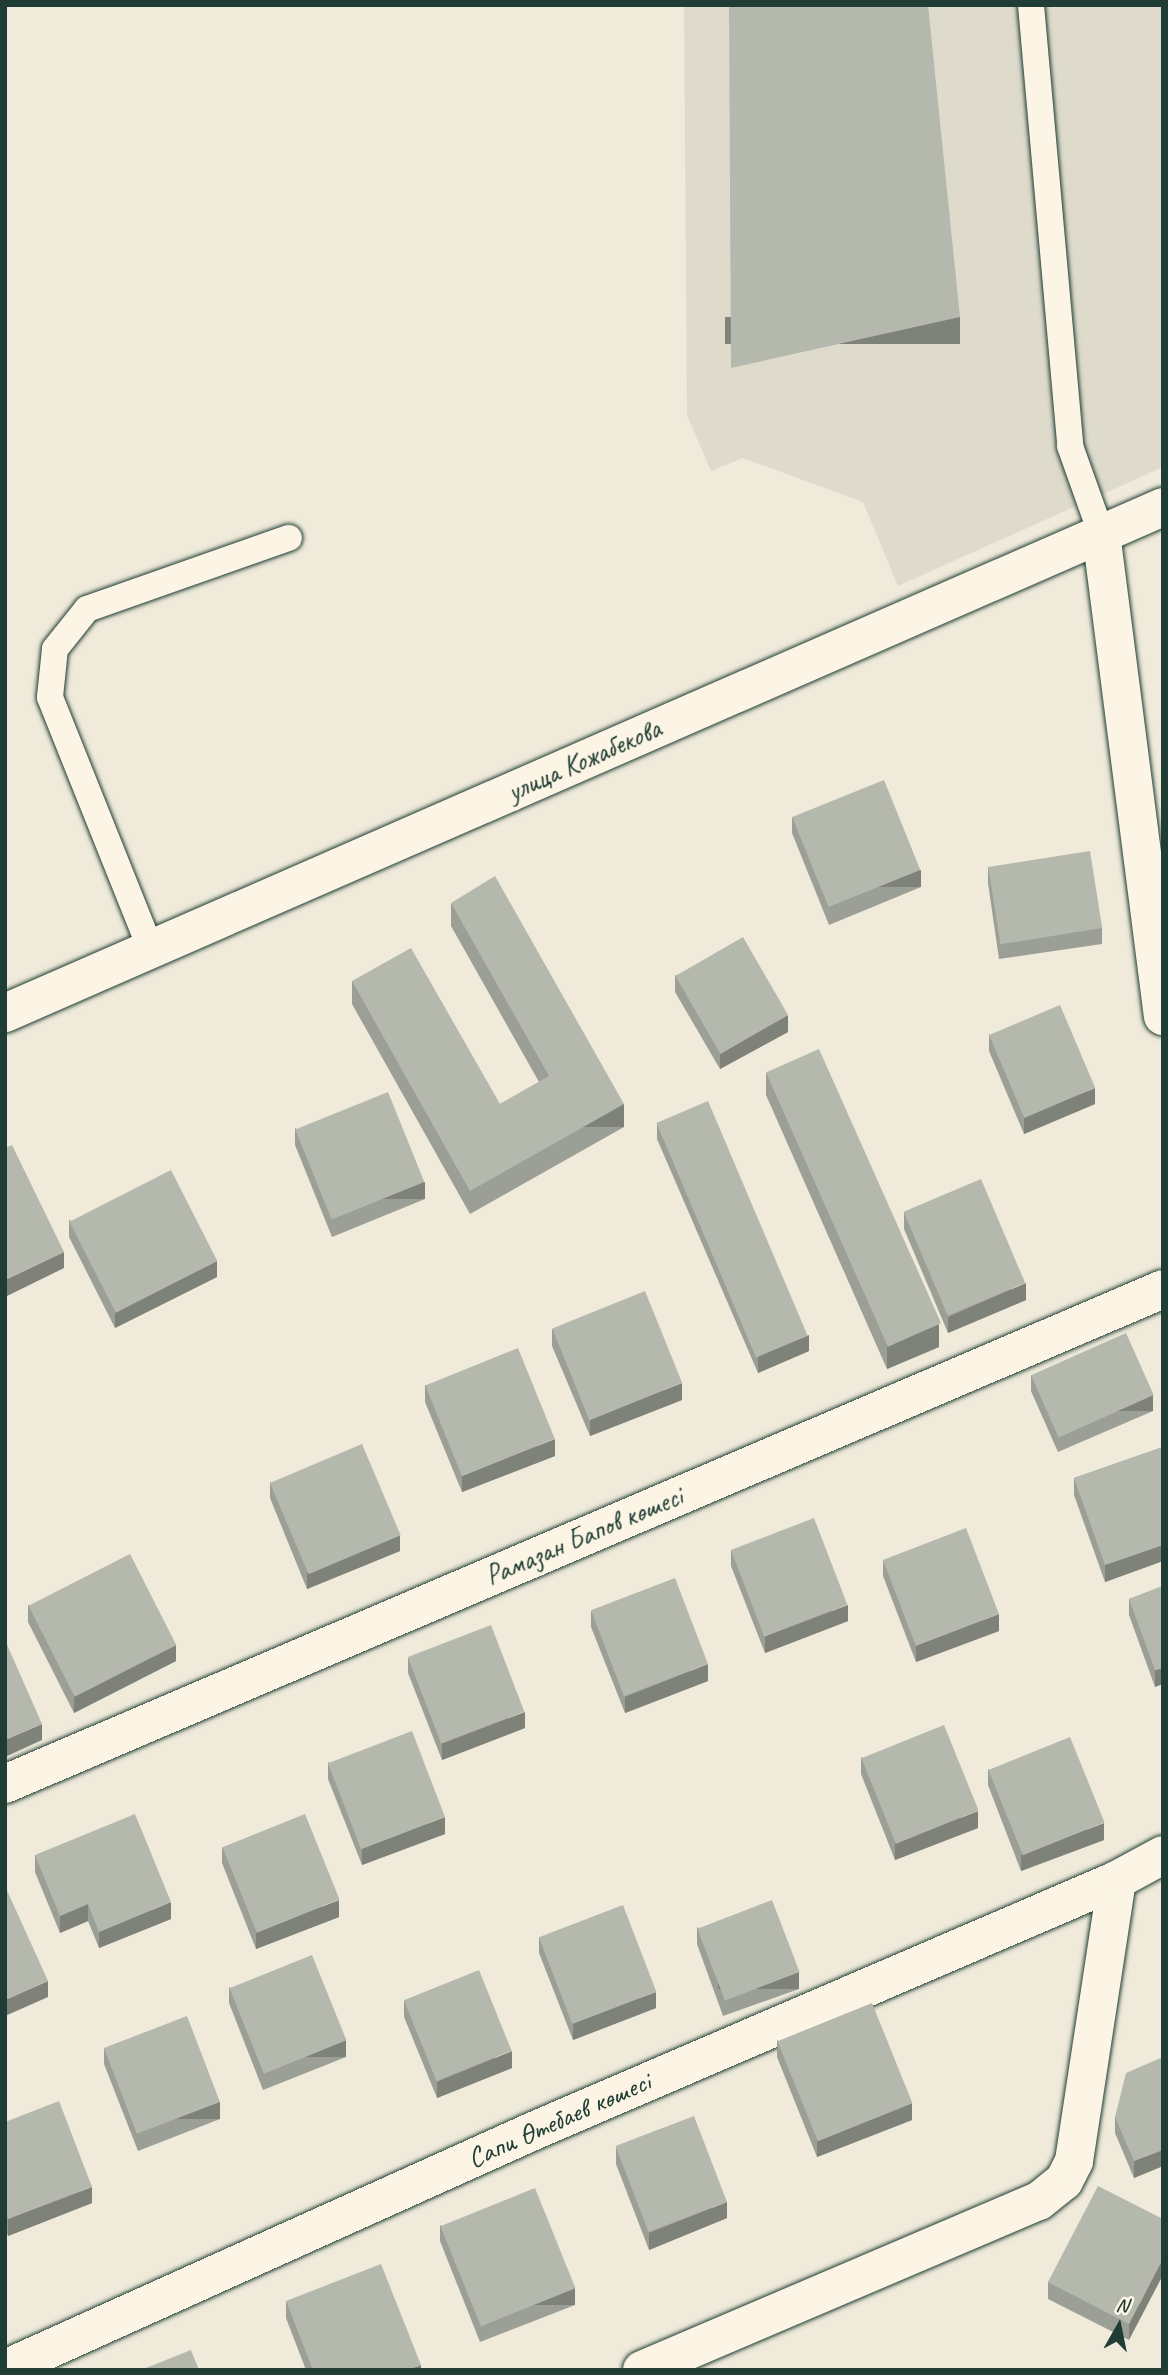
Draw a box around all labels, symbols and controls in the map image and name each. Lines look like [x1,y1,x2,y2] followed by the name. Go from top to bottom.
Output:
[501,711,667,809] street label: улица Кожабекова
[480,1479,688,1593] street label: Рамазан Бапов көшесі
[462,2065,656,2175] street label: Сапи Өтебаев көшесі
[1084,2291,1154,2361] north arrow
[1115,2292,1130,2318] text: N

